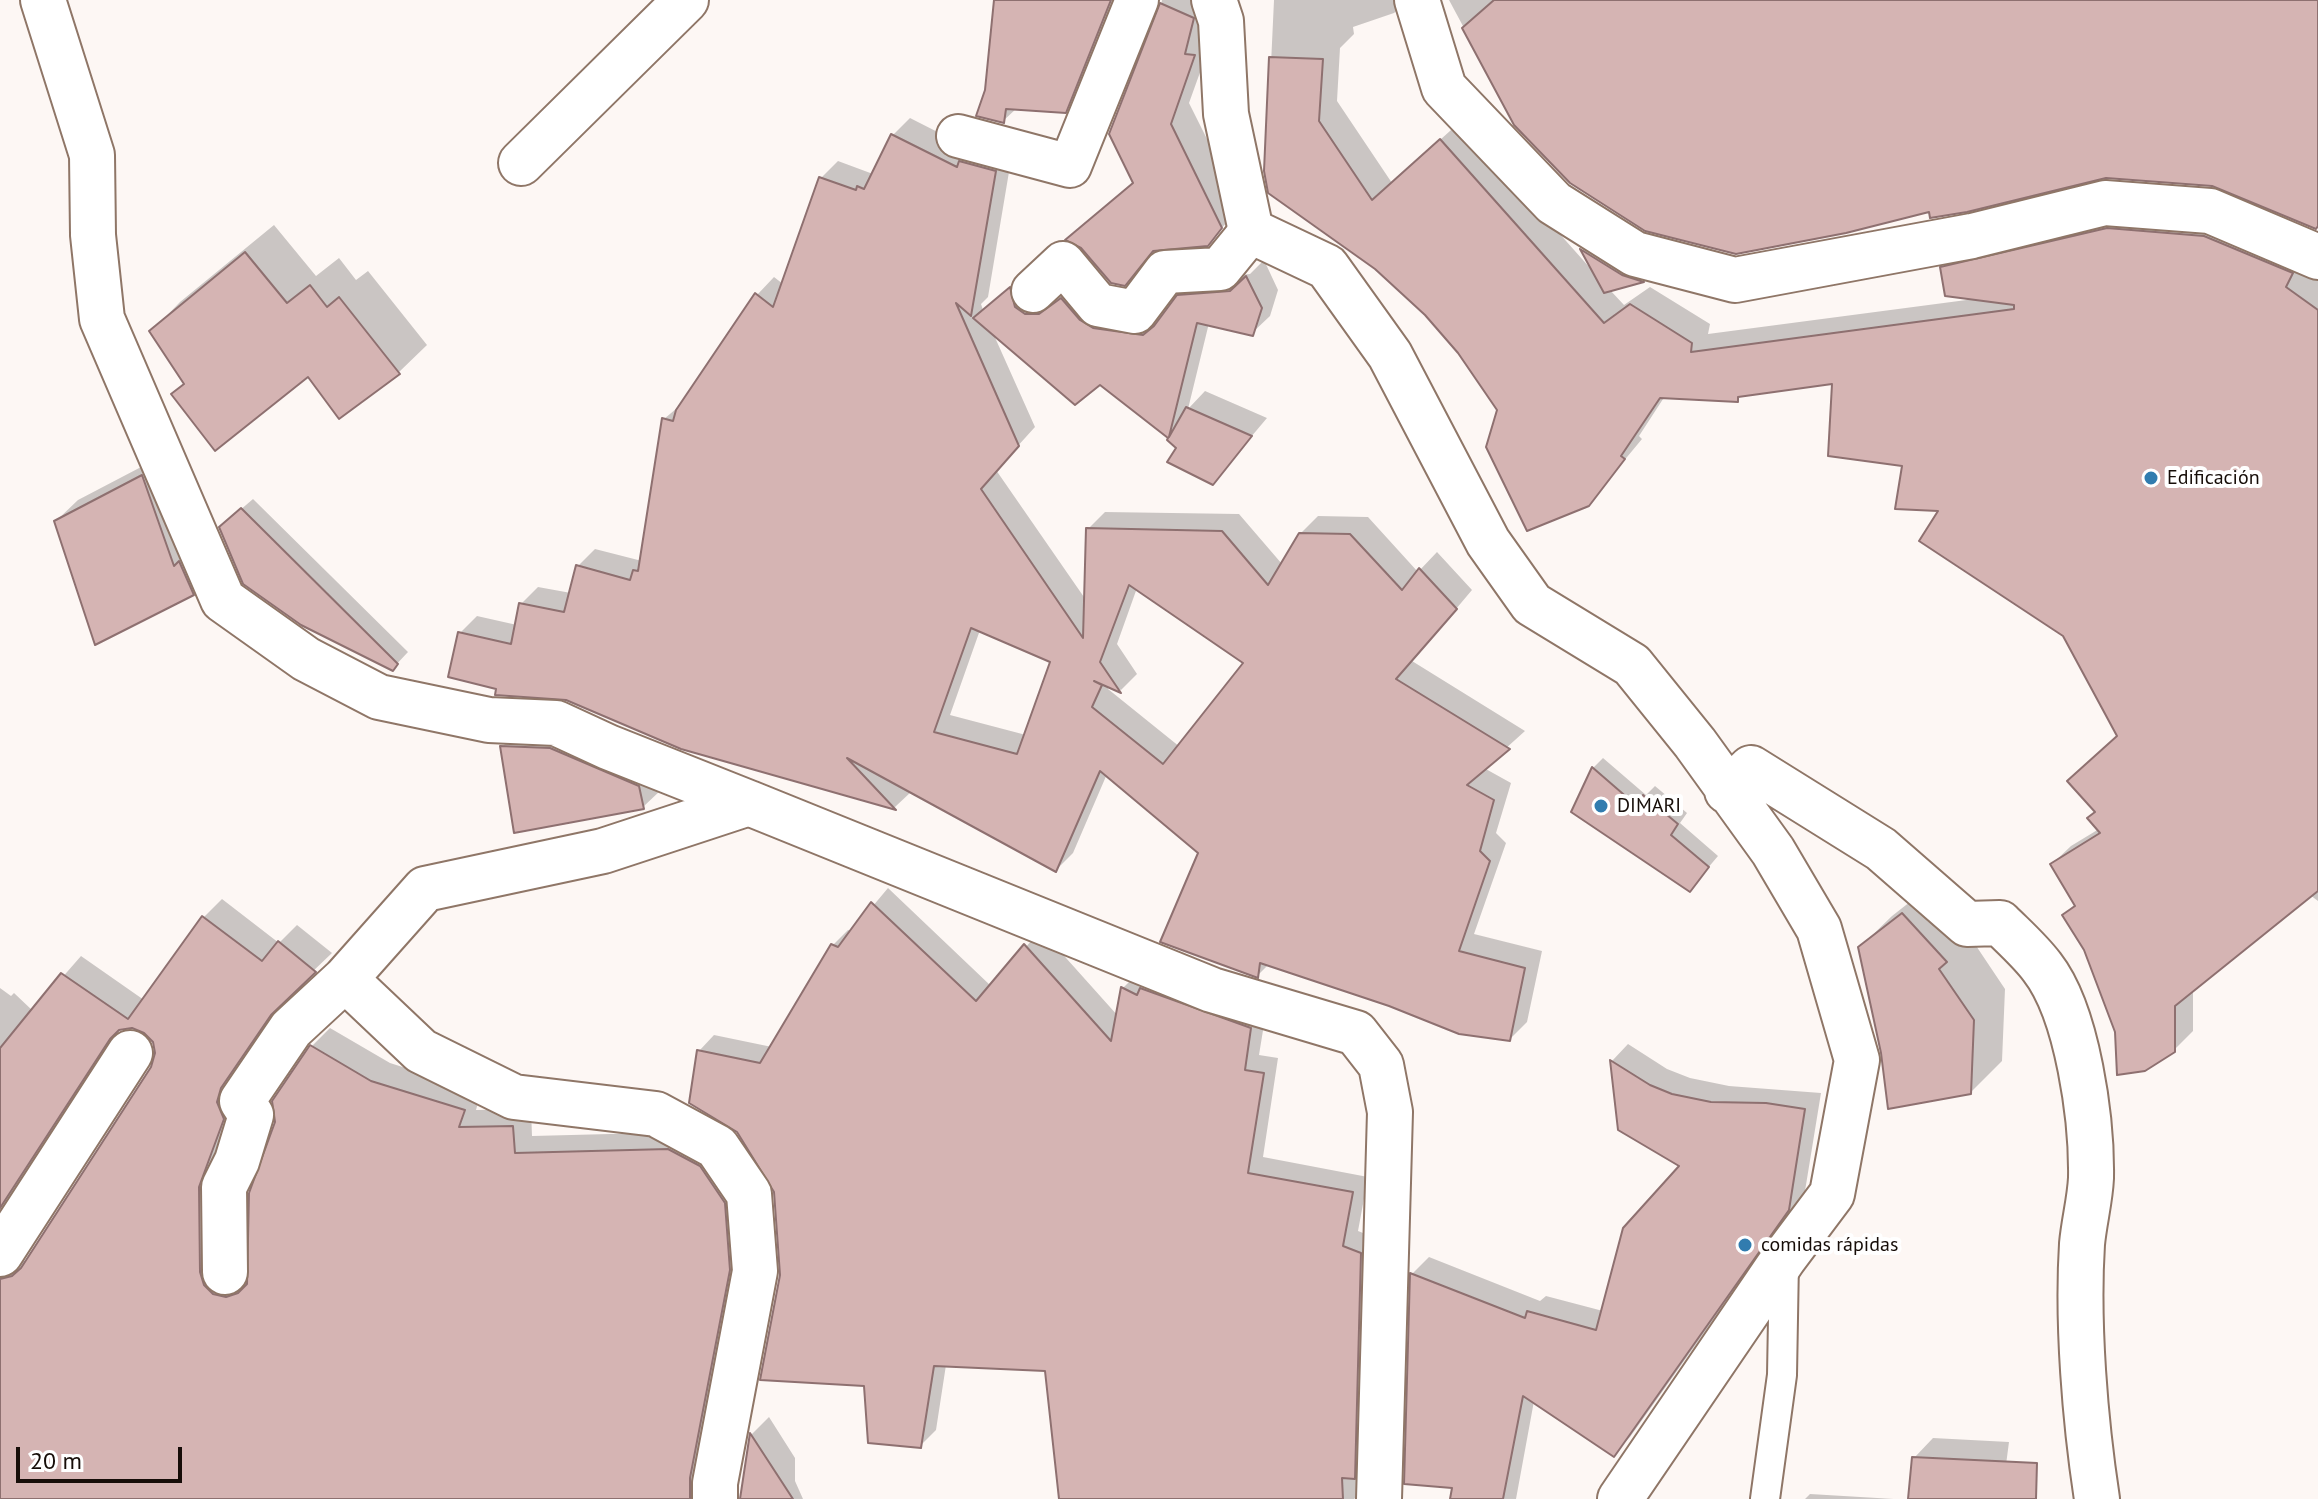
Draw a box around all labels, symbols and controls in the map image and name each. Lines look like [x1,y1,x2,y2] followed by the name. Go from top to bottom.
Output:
[2167,466,2260,490] place label: Edificación
[2142,469,2160,487] marker: Edificación
[1617,794,1681,818] place label: DIMARI
[1592,797,1610,815] marker: DIMARI
[1761,1233,1898,1257] place label: comidas rápidas
[1736,1236,1754,1254] marker: comidas rápidas
[20,1431,186,1481] scale bar
[30,1445,82,1476] text: 20 m

